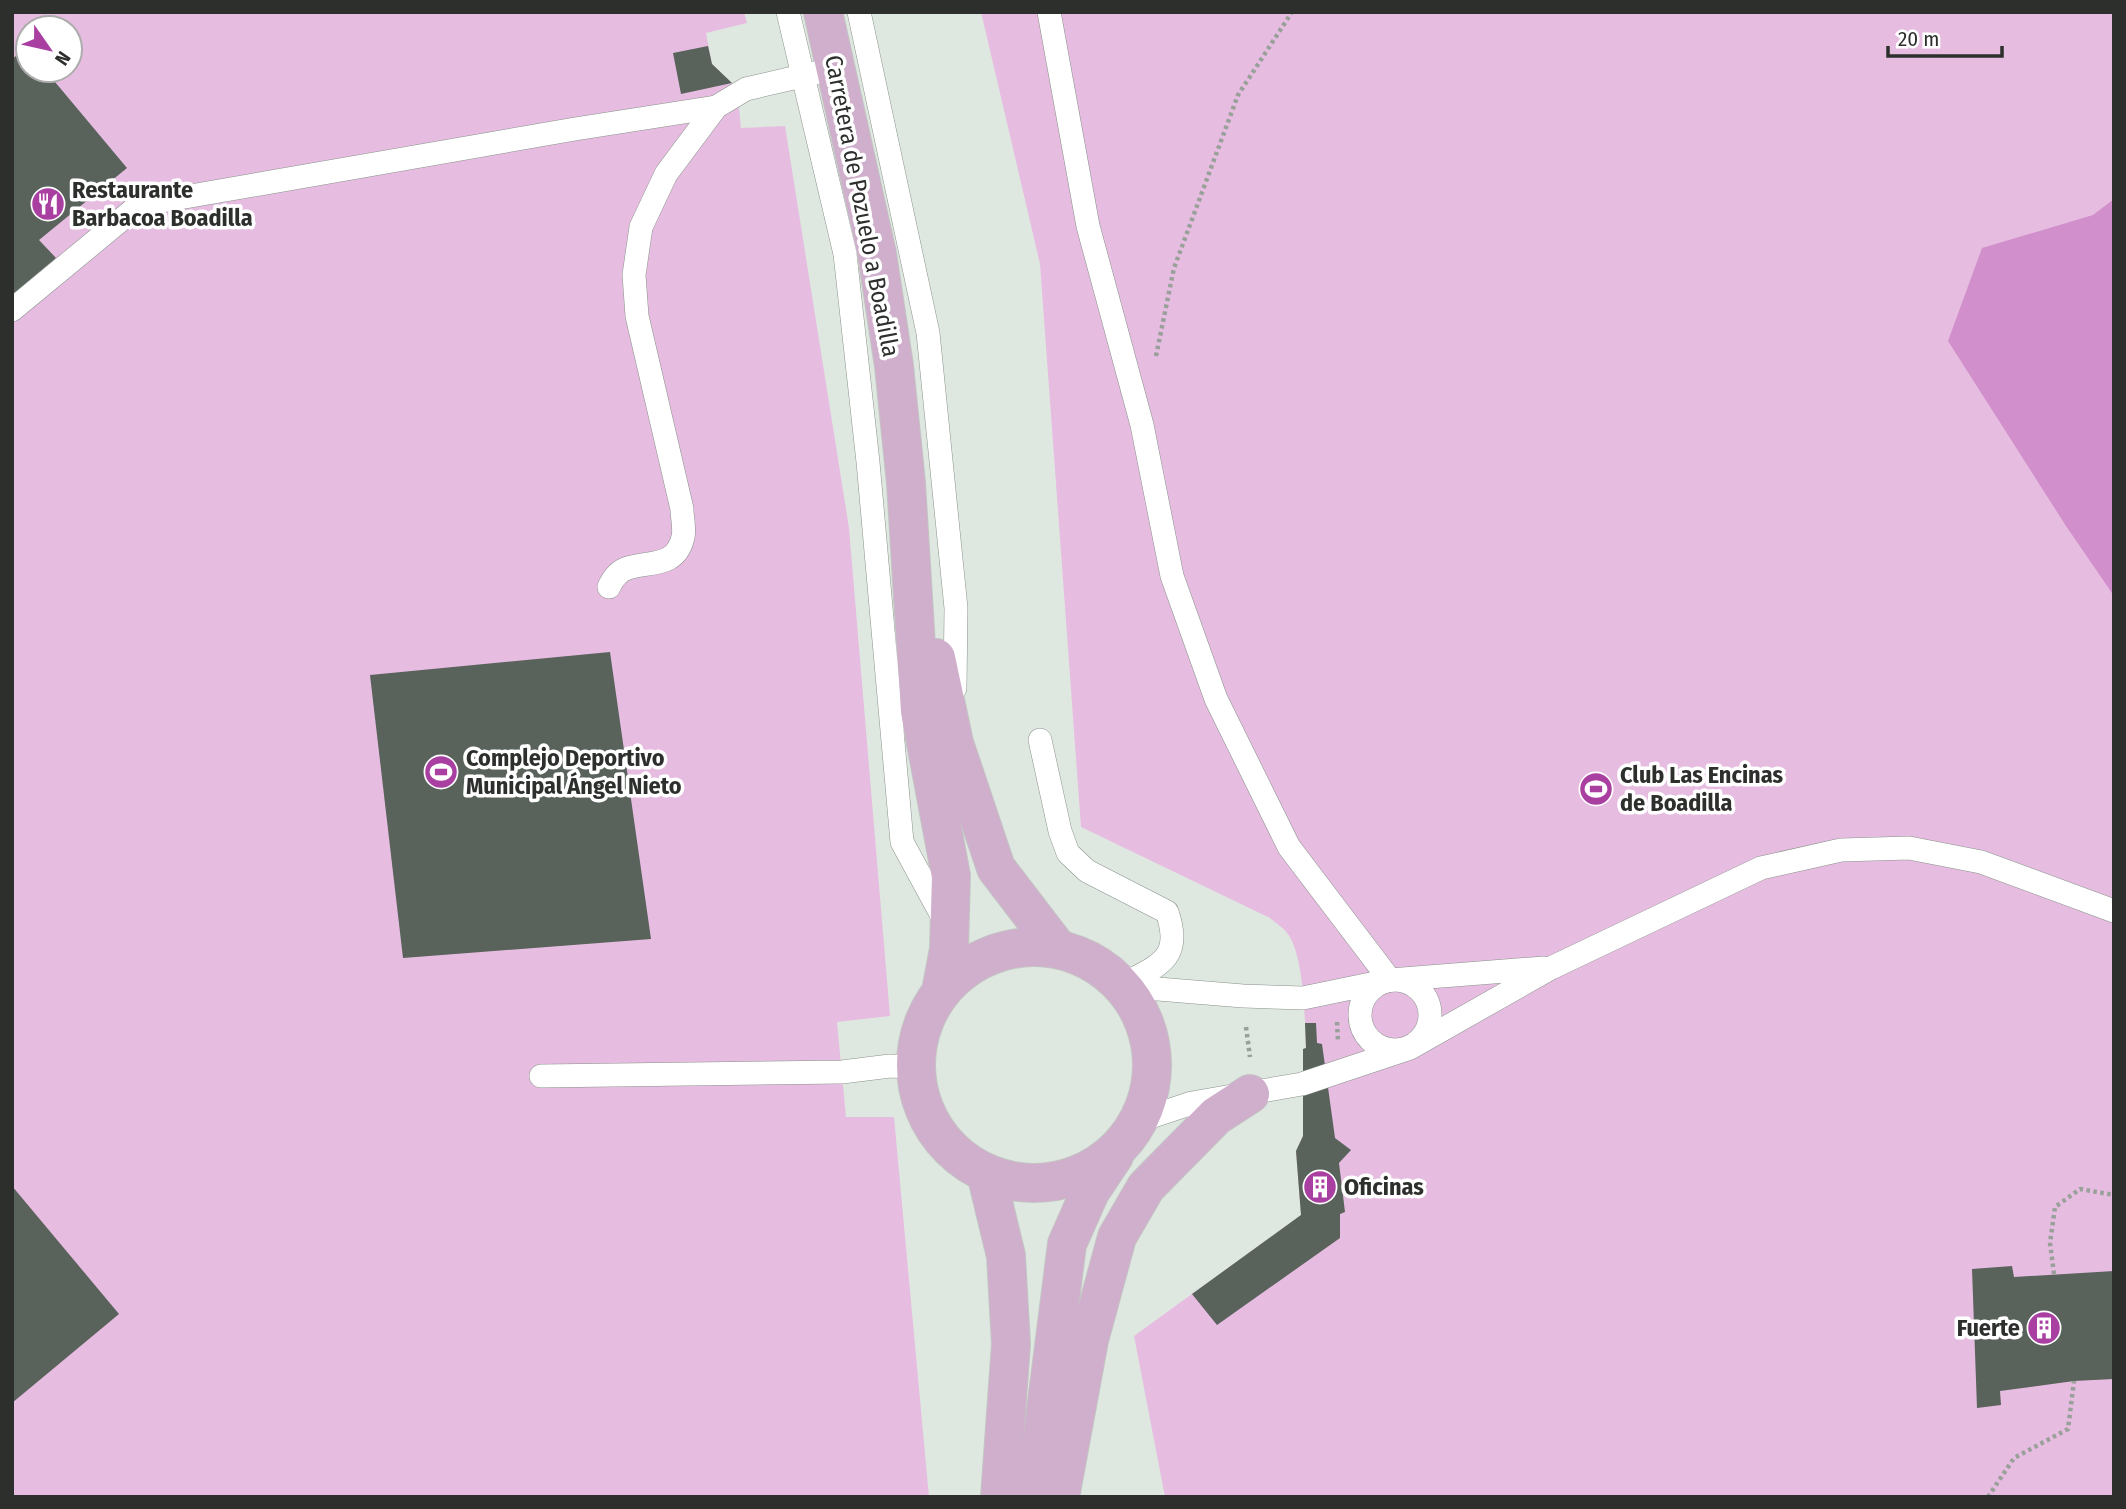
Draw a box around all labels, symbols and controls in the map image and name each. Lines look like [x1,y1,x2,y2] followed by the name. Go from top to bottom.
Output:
[14,14,84,84] north arrow
[1888,14,2002,58] scale bar
[1898,26,1939,52] text: 20 m
[50,47,75,69] text: N
[819,53,905,359] street label: Carretera de Pozuelo a Boadilla
[72,176,253,232] place label: Restaurante Barbacoa Boadilla
[29,185,67,223] restaurant icon: Restaurante Barbacoa Boadilla
[466,744,682,800] place label: Complejo Deportivo Municipal Ángel Nieto
[422,753,460,791] sports icon: Complejo Deportivo Municipal Ángel Nieto
[1620,761,1783,817] place label: Club Las Encinas de Boadilla
[1577,770,1615,808] sports icon: Club Las Encinas de Boadilla
[1301,1168,1339,1206] building icon: Oficinas
[1344,1173,1424,1201] place label: Oficinas
[2025,1309,2063,1347] building icon: Fuerte
[1957,1314,2020,1342] place label: Fuerte

